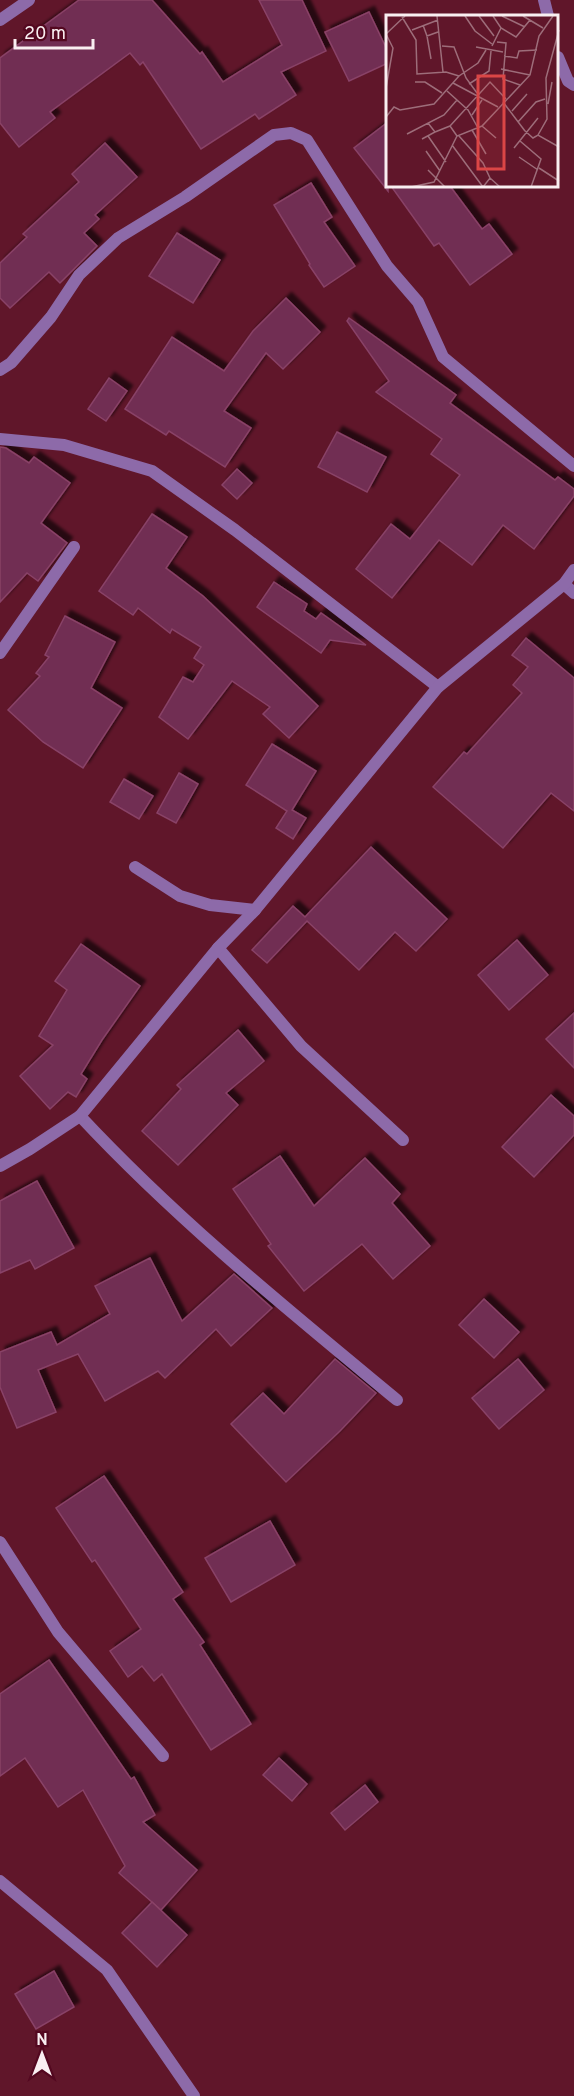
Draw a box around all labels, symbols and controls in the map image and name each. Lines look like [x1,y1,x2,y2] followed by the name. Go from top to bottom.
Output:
[15,12,93,50] scale bar
[386,15,559,188] inset map
[24,23,66,46] text: 20 m
[12,2024,72,2084] north arrow
[36,2031,48,2051] text: N

